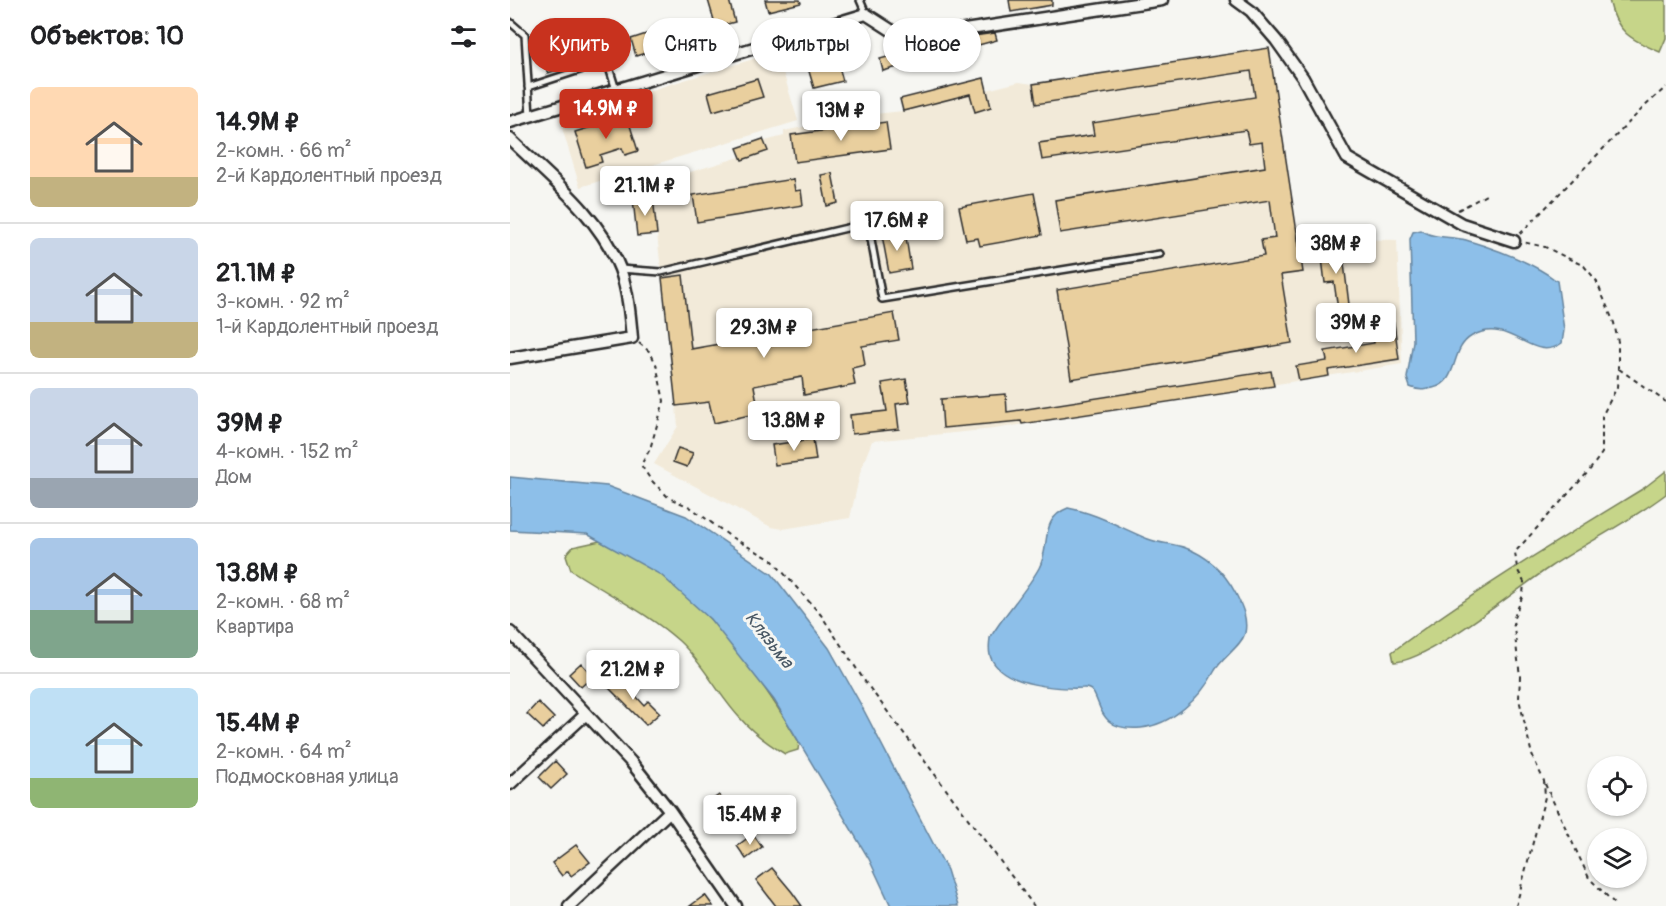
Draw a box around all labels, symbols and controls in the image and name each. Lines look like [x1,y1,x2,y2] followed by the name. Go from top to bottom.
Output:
[528,18,631,72] chip: Купить
[643,18,739,72] chip: Снять
[751,18,871,72] chip: Фильтры
[883,18,981,72] chip: Новое
[30,20,184,52] text: Объектов: 10
[447,20,480,53] icon: filters
[551,89,661,140] pin: 14.9M ₽
[799,91,883,142] pin: 13M ₽
[574,96,638,121] text: 14.9M ₽
[816,98,866,123] text: 13M ₽
[216,106,300,138] text: 14.9M ₽
[78,111,150,183] icon: home
[216,138,352,163] text: 2-комн. · 66 m²
[216,163,442,188] text: 2-й Кардолентный проезд
[590,166,700,217] pin: 21.1M ₽
[614,173,676,198] text: 21.1M ₽
[842,201,952,252] pin: 17.6M ₽
[864,208,930,233] text: 17.6M ₽
[1294,224,1378,275] pin: 38M ₽
[1310,231,1362,256] text: 38M ₽
[216,257,297,289] text: 21.1M ₽
[78,262,150,334] icon: home
[216,289,350,314] text: 3-комн. · 92 m²
[1314,303,1398,354] pin: 39M ₽
[709,308,819,359] pin: 29.3M ₽
[1330,310,1382,335] text: 39M ₽
[216,314,438,339] text: 1-й Кардолентный проезд
[730,315,798,340] text: 29.3M ₽
[739,401,849,452] pin: 13.8M ₽
[216,407,284,439] text: 39M ₽
[762,408,826,433] text: 13.8M ₽
[78,412,150,484] icon: home
[216,439,359,464] text: 4-комн. · 152 m²
[216,464,252,489] text: Дом
[216,557,299,589] text: 13.8M ₽
[78,562,150,634] icon: home
[216,589,350,614] text: 2-комн. · 68 m²
[740,607,799,674] water label: Клязьма
[216,614,294,639] text: Квартира
[578,650,688,701] pin: 21.2M ₽
[600,657,666,682] text: 21.2M ₽
[216,707,301,739] text: 15.4M ₽
[78,712,150,784] icon: home
[216,739,352,764] text: 2-комн. · 64 m²
[1587,756,1647,888] map controls
[1587,756,1647,816] button: locate
[216,764,399,789] text: Подмосковная улица
[695,795,805,846] pin: 15.4M ₽
[717,802,783,827] text: 15.4M ₽
[1587,828,1647,888] button: layers

